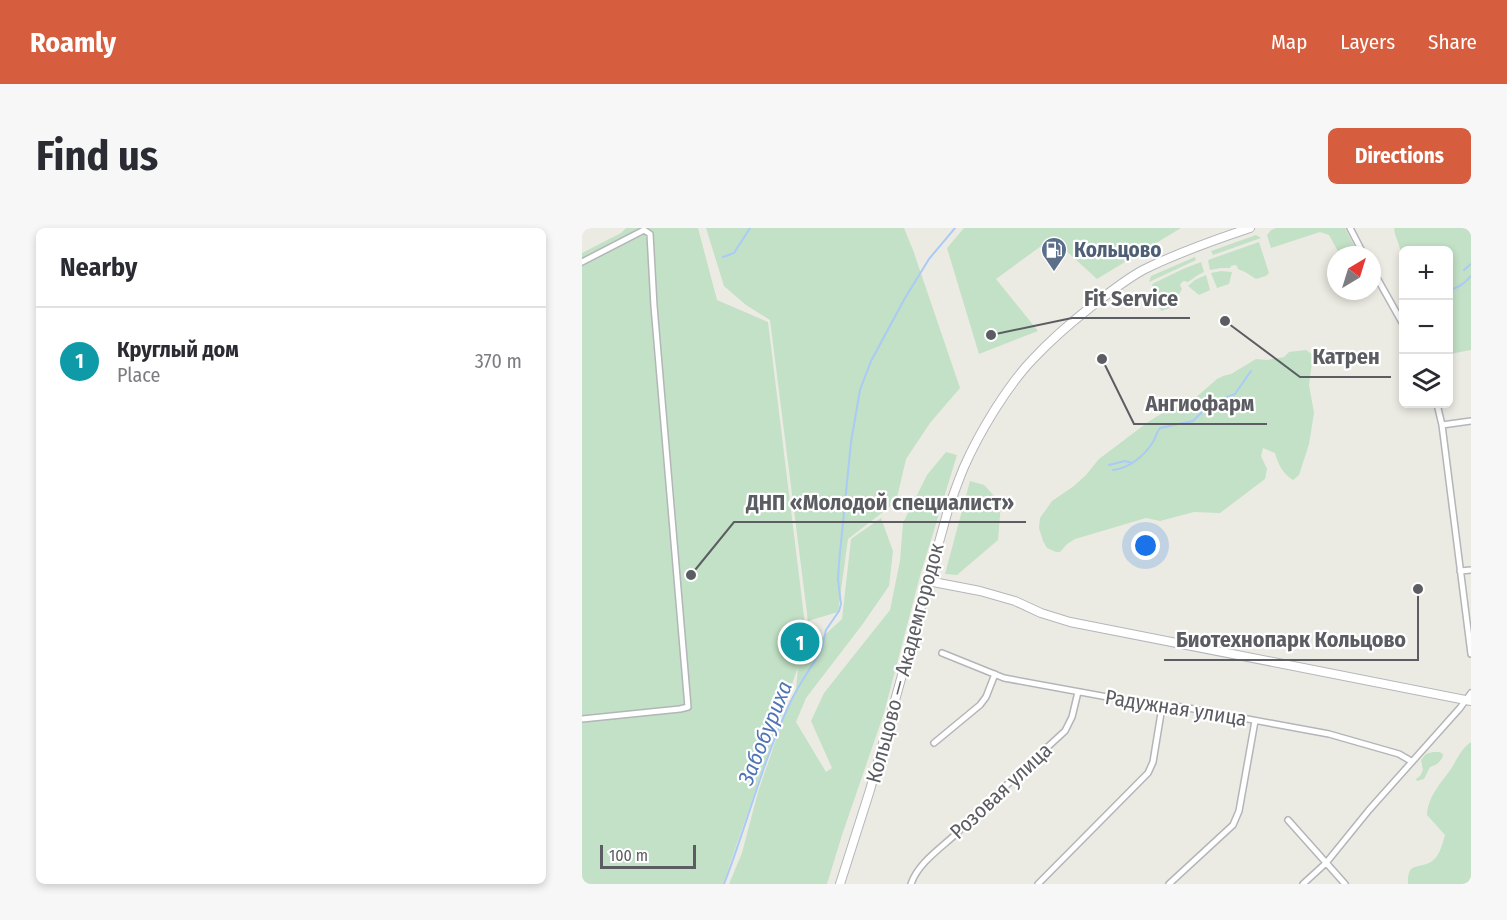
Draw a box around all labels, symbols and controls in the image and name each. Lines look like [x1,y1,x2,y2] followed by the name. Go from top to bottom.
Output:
[30,26,116,59] text: Roamly
[1271,29,1307,55] text: Map
[1340,29,1395,55] text: Layers
[1428,29,1477,55] text: Share
[1328,128,1471,184] button: Directions
[36,131,158,181] text: Find us
[1039,235,1069,273] fuel station icon: Кольцово
[1074,237,1161,263] place label: Кольцово
[1327,246,1381,300] north arrow
[1399,246,1453,408] map controls
[1399,246,1453,300] button: +
[60,252,137,283] text: Nearby
[1072,278,1190,318] callout: Fit Service
[1084,285,1178,312] text: Fit Service
[1399,300,1453,354] button: −
[117,336,239,363] text: Круглый дом
[1300,337,1391,377] callout: Катрен
[1312,343,1380,370] text: Катрен
[75,349,84,373] text: 1
[475,349,522,373] text: 370 m
[1399,354,1453,408] button: layers
[117,363,160,387] text: Place
[1134,384,1267,424] callout: Ангиофарм
[1145,390,1254,417] text: Ангиофарм
[734,482,1026,522] callout: ДНП «Молодой специалист»
[745,489,1014,516] text: ДНП «Молодой специалист»
[1131,531,1160,560] your location
[860,540,950,786] street label: Кольцово — Академгородок
[780,620,820,664] pin: 1
[1164,620,1418,660] callout: Биотехнопарк Кольцово
[1176,626,1406,653] text: Биотехнопарк Кольцово
[732,677,798,790] water label: Забобуриха
[1103,684,1249,732] street label: Радужная улица
[945,737,1057,845] street label: Розовая улица
[600,842,696,870] scale bar
[609,846,648,865] text: 100 m

